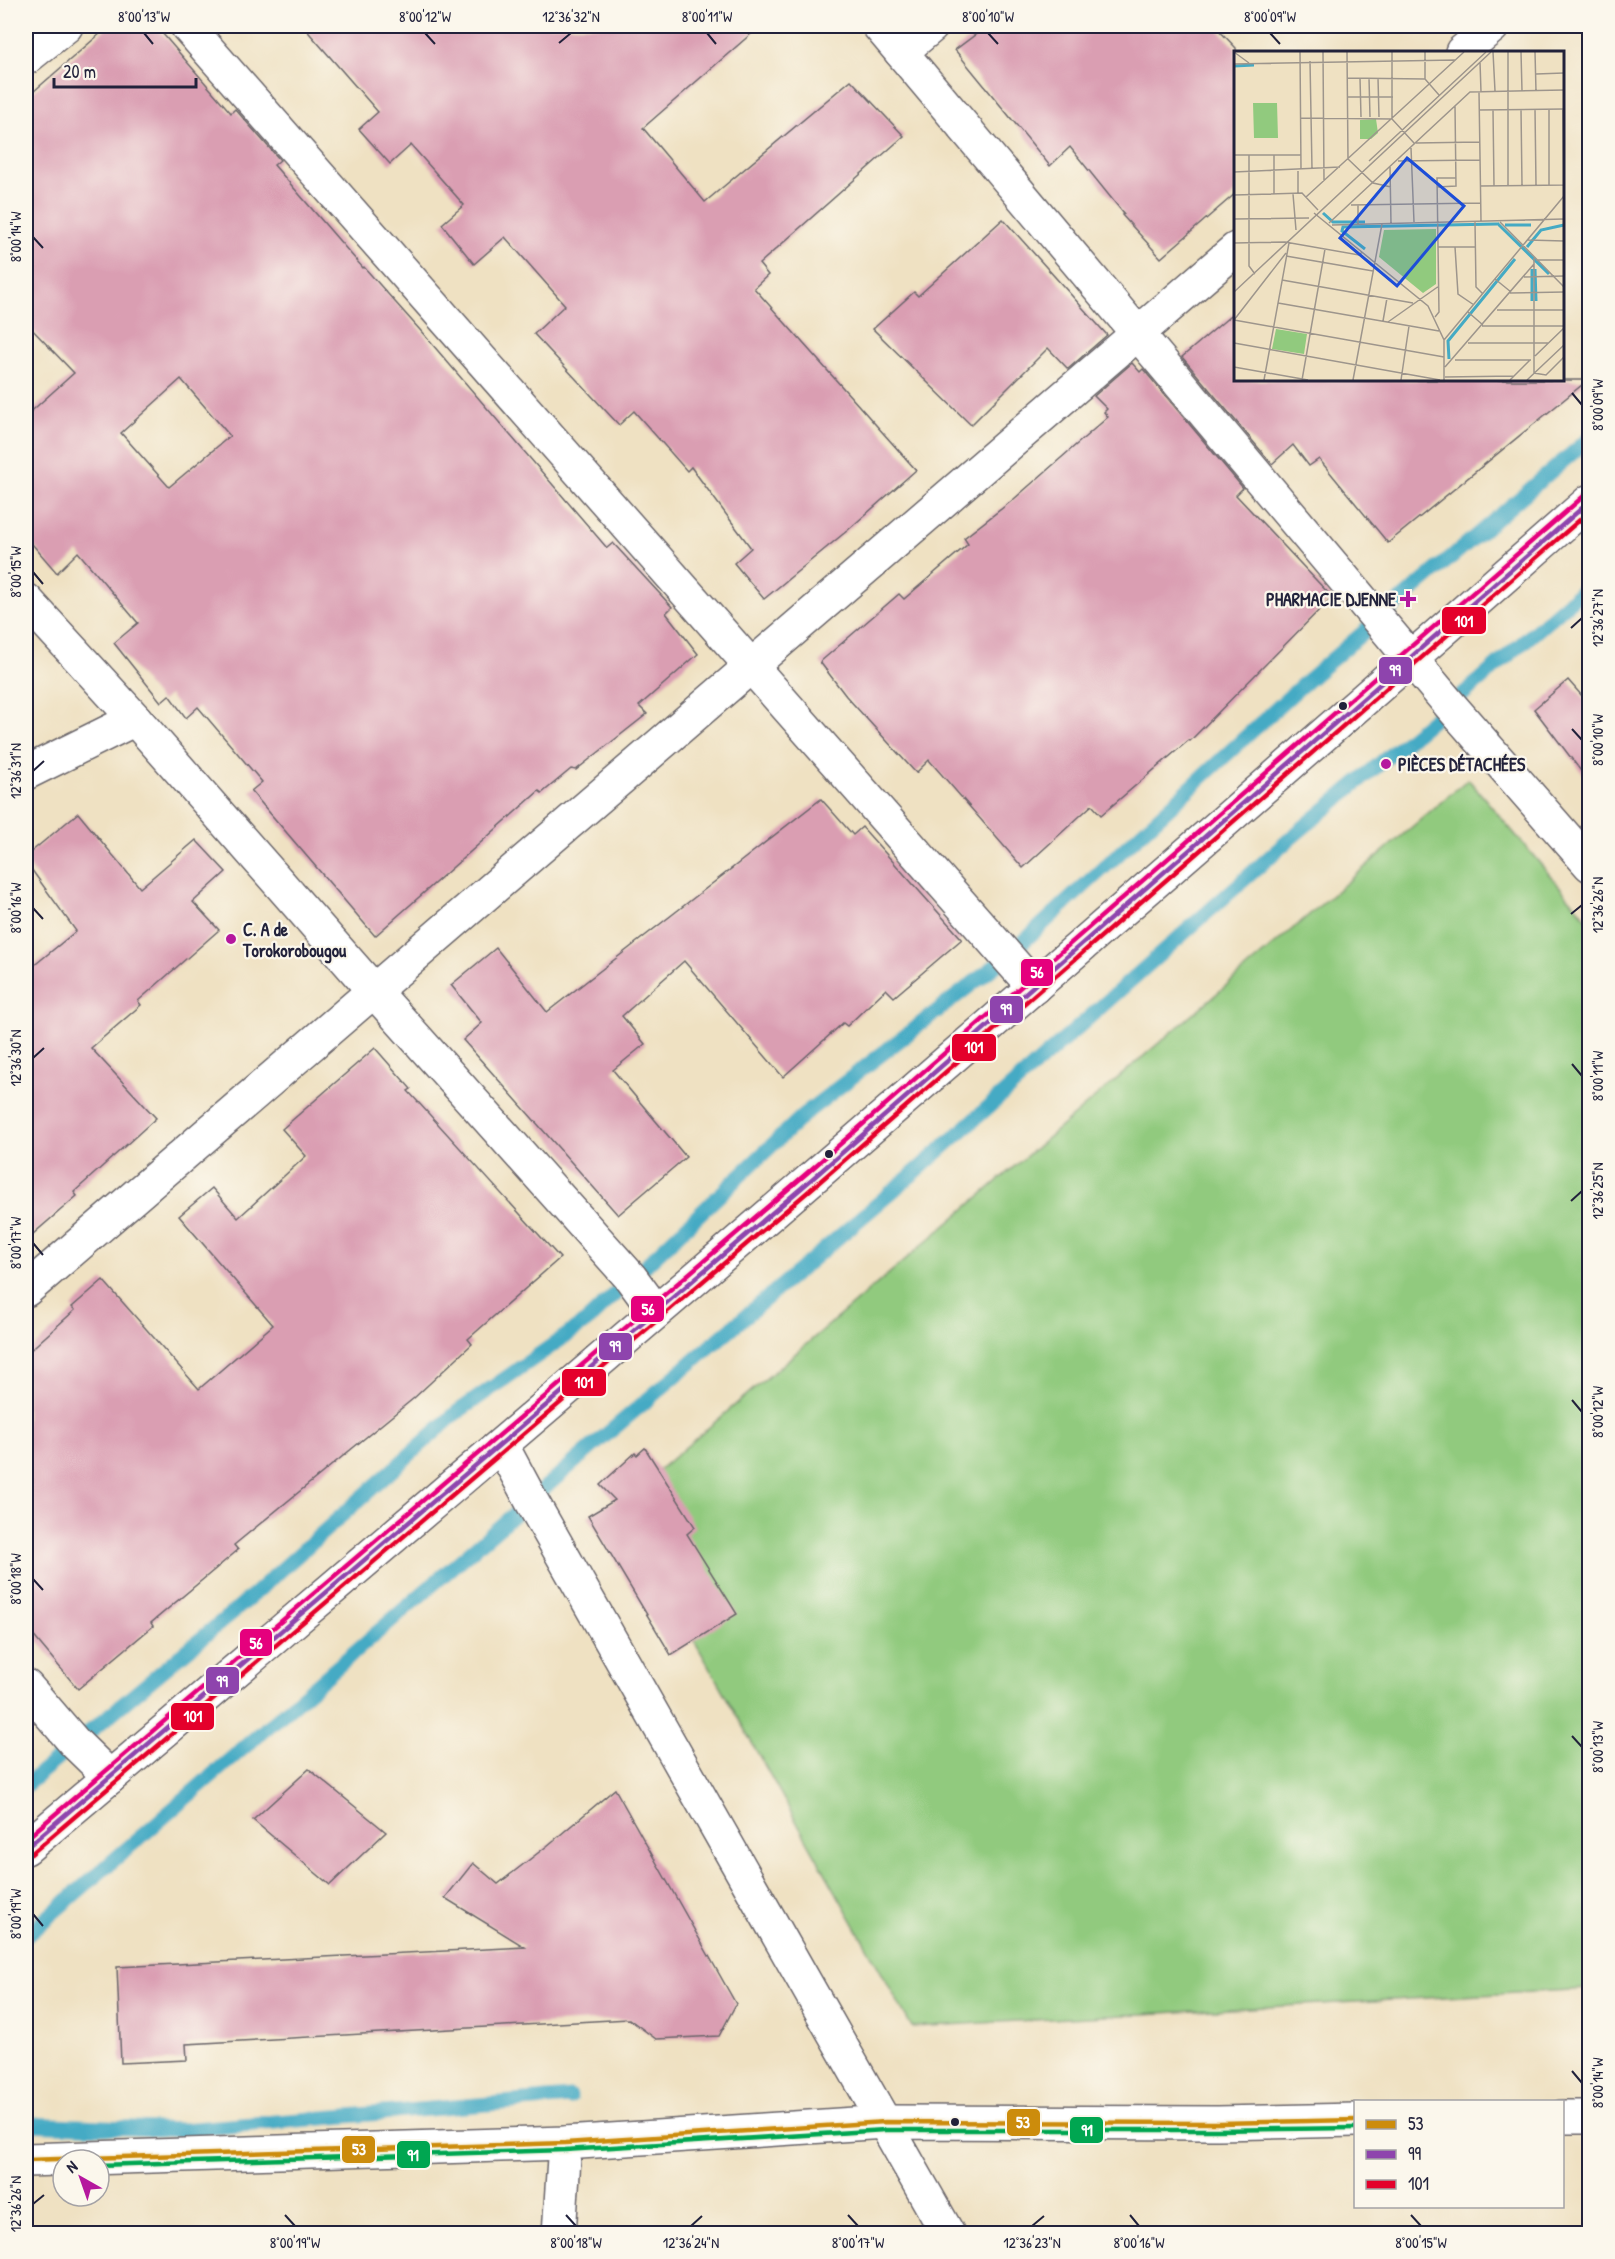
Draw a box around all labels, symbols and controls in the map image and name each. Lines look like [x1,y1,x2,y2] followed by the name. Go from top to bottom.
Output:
[118,6,171,27] text: 8°00'13"W
[399,6,452,27] text: 8°00'12"W
[542,6,600,27] text: 12°36'32"N
[682,6,733,27] text: 8°00'11"W
[962,6,1015,27] text: 8°00'10"W
[1244,6,1297,27] text: 8°00'09"W
[54,51,196,89] scale bar
[1234,51,1564,381] inset map
[63,59,96,84] text: 20 m
[5,211,26,262] text: 8°00'14"W
[1587,378,1608,431] text: 8°00'09"W
[5,546,26,598] text: 8°00'15"W
[1266,587,1397,612] place label: PHARMACIE DJENNE
[1587,589,1608,647] text: 12°36'27"N
[1401,592,1415,606] marker: PHARMACIE DJENNE
[1441,606,1487,635] line badge: 101
[1455,610,1474,632] text: 101
[1378,656,1413,685] line badge: 99
[1389,659,1401,681] text: 99
[1337,700,1349,712] unlabelled marker
[1587,713,1608,766] text: 8°00'10"W
[5,743,26,799] text: 12°36'31"N
[1398,752,1526,777] place label: PIÈCES DÉTACHÉES
[1379,757,1393,771] marker: PIÈCES DÉTACHÉES
[1587,877,1608,933] text: 12°36'26"N
[5,882,26,934] text: 8°00'16"W
[242,917,347,964] place label: C. A de Torokorobougou
[224,932,238,946] marker: C. A de Torokorobougou
[1020,958,1054,987] line badge: 56
[1030,961,1044,983] text: 56
[989,995,1024,1024] line badge: 99
[1000,998,1012,1020] text: 99
[5,1029,26,1087] text: 12°36'30"N
[951,1033,997,1062] line badge: 101
[965,1036,984,1058] text: 101
[1587,1050,1608,1101] text: 8°00'11"W
[823,1148,835,1160] unlabelled marker
[1587,1162,1608,1220] text: 12°36'25"N
[5,1216,26,1269] text: 8°00'17"W
[630,1295,665,1323] line badge: 56
[641,1298,655,1320] text: 56
[598,1332,633,1361] line badge: 99
[609,1335,621,1357] text: 99
[561,1368,607,1397] line badge: 101
[575,1371,594,1393] text: 101
[1587,1385,1608,1438] text: 8°00'12"W
[5,1552,26,1605] text: 8°00'18"W
[239,1628,273,1657] line badge: 56
[249,1632,263,1654] text: 56
[205,1666,240,1695] line badge: 99
[216,1670,228,1692] text: 99
[170,1702,215,1731] line badge: 101
[184,1705,203,1727] text: 101
[1587,1720,1608,1773] text: 8°00'13"W
[5,1888,26,1939] text: 8°00'19"W
[1587,2057,1608,2108] text: 8°00'14"W
[1354,2100,1564,2208] legend
[1006,2108,1041,2137] line badge: 53
[1016,2111,1030,2133] text: 53
[1408,2111,1424,2136] text: 53
[949,2116,961,2128] unlabelled marker
[1069,2116,1104,2144] line badge: 91
[1081,2119,1093,2141] text: 91
[341,2135,376,2164] line badge: 53
[352,2138,366,2160] text: 53
[396,2140,431,2169] line badge: 91
[1408,2141,1422,2166] text: 99
[407,2144,419,2166] text: 91
[51,2148,111,2208] north arrow
[61,2155,82,2178] text: N
[1408,2171,1429,2196] text: 101
[5,2176,26,2232] text: 12°36'26"N
[270,2232,321,2253] text: 8°00'19"W
[550,2232,603,2253] text: 8°00'18"W
[663,2232,719,2253] text: 12°36'24"N
[832,2232,885,2253] text: 8°00'17"W
[1003,2232,1061,2253] text: 12°36'23"N
[1113,2232,1165,2253] text: 8°00'16"W
[1395,2232,1447,2253] text: 8°00'15"W

